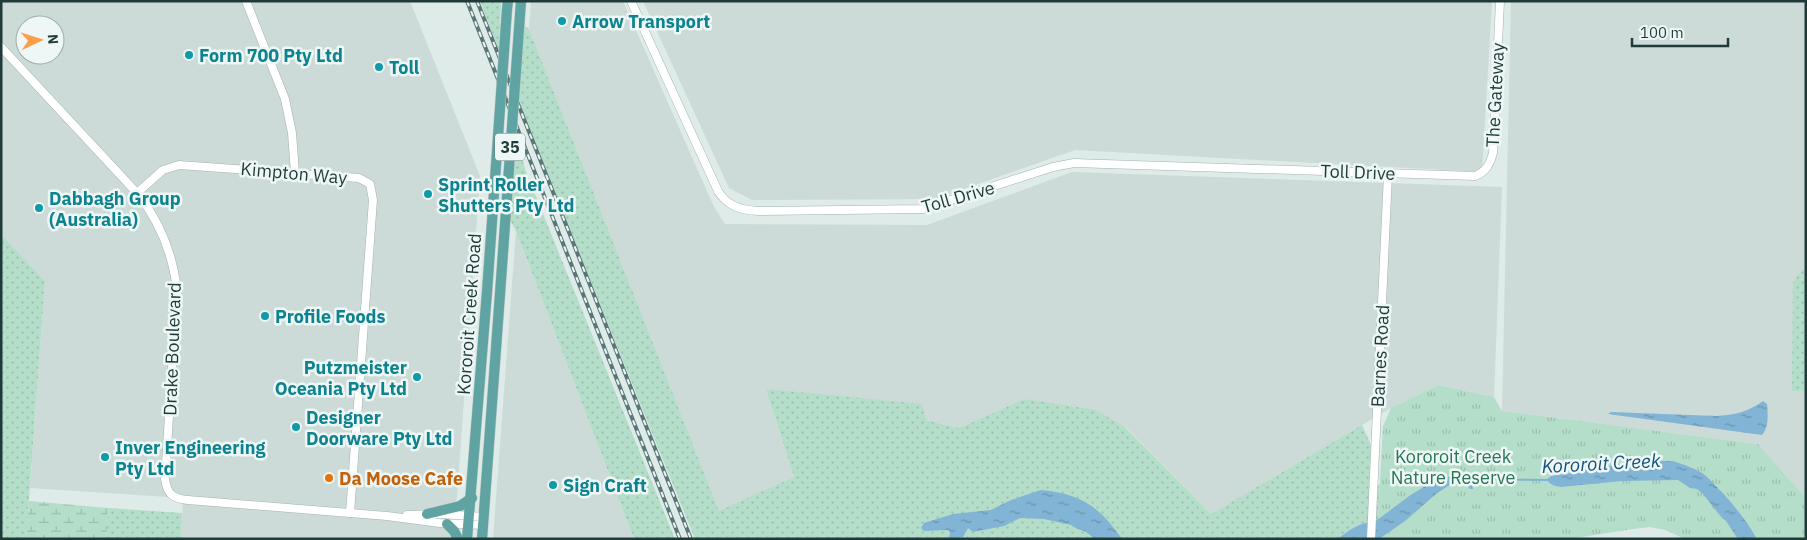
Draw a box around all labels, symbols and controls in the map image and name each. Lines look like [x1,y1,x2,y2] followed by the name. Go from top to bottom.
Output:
[572,10,710,33] place label: Arrow Transport
[15,15,65,65] north arrow
[556,15,568,27] marker: Arrow Transport
[1632,15,1728,47] scale bar
[1640,23,1684,42] text: 100 m
[44,33,62,45] text: N
[1481,42,1509,148] street label: The Gateway
[199,44,343,67] place label: Form 700 Pty Ltd
[183,49,195,61] marker: Form 700 Pty Ltd
[389,56,420,79] place label: Toll
[373,61,385,73] marker: Toll
[495,134,525,160] road number: 35
[240,157,348,189] street label: Kimpton Way
[1320,159,1396,185] street label: Toll Drive
[438,173,575,217] place label: Sprint Roller Shutters Pty Ltd
[919,176,997,218] street label: Toll Drive
[49,187,181,231] place label: Dabbagh Group (Australia)
[422,188,434,200] marker: Sprint Roller Shutters Pty Ltd
[33,202,45,214] marker: Dabbagh Group (Australia)
[452,232,486,396] street label: Kororoit Creek Road
[158,282,186,416] street label: Drake Boulevard
[1366,304,1394,408] street label: Barnes Road
[275,305,386,328] place label: Profile Foods
[259,310,271,322] marker: Profile Foods
[275,356,407,400] place label: Putzmeister Oceania Pty Ltd
[411,371,423,383] marker: Putzmeister Oceania Pty Ltd
[306,406,452,450] place label: Designer Doorware Pty Ltd
[290,421,302,433] marker: Designer Doorware Pty Ltd
[115,436,265,480] place label: Inver Engineering Pty Ltd
[1391,445,1515,489] park label: Kororoit Creek Nature Reserve
[1541,448,1662,478] water label: Kororoit Creek
[99,451,111,463] marker: Inver Engineering Pty Ltd
[339,467,463,490] place label: Da Moose Cafe
[323,472,335,484] marker: Da Moose Cafe
[563,474,647,497] place label: Sign Craft
[547,479,559,491] marker: Sign Craft

